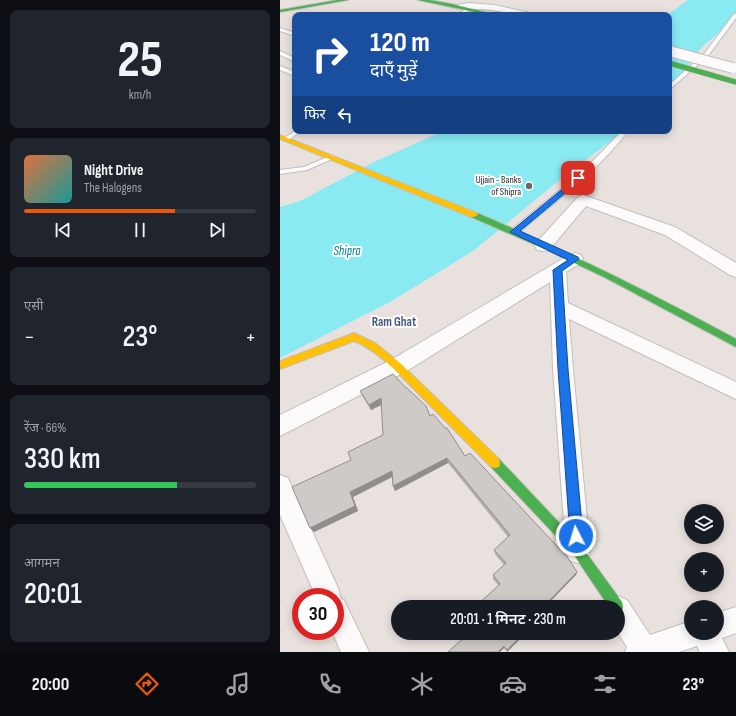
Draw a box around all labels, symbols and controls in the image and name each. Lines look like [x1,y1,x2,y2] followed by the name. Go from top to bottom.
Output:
[370,26,430,59] text: 120 m
[304,28,356,80] icon: right
[117,29,163,92] text: 25
[370,60,417,81] text: दाएँ मुड़ें
[129,87,151,103] text: km/h
[334,104,356,126] icon: left
[304,105,326,124] text: फिर
[84,161,143,180] text: Night Drive
[561,161,595,195] pin
[567,167,589,189] icon: arrive
[476,174,521,198] place label: Ujjain - Banks of Shipra
[84,180,142,196] text: The Halogens
[524,181,534,191] marker: Ujjain - Banks of Shipra
[52,219,74,241] icon: previous
[129,219,151,241] icon: pause
[206,219,228,241] icon: next
[333,243,361,259] water label: Shipra
[24,298,43,314] text: एसी
[372,314,417,330] district label: Ram Ghat
[122,319,158,355] text: 23°
[24,324,35,351] text: −
[245,324,256,351] text: +
[24,420,66,436] text: रेंज · 66%
[24,441,101,477] text: 330 km
[684,504,724,640] map controls
[684,504,724,544] button: layers
[555,515,597,557] position arrow
[684,552,724,592] button: +
[24,555,60,571] text: आगमन
[24,576,82,612] text: 20:01
[292,588,344,640] speed limit sign: 30
[684,600,724,640] button: −
[450,610,566,629] text: 20:01 · 1 मिनट · 230 m
[133,670,161,698] icon: directions
[224,670,252,698] icon: music
[316,670,344,698] icon: phone
[408,670,436,698] icon: climate
[499,670,527,698] icon: car
[591,670,619,698] icon: filters
[32,674,69,695] text: 20:00
[682,674,704,695] text: 23°

